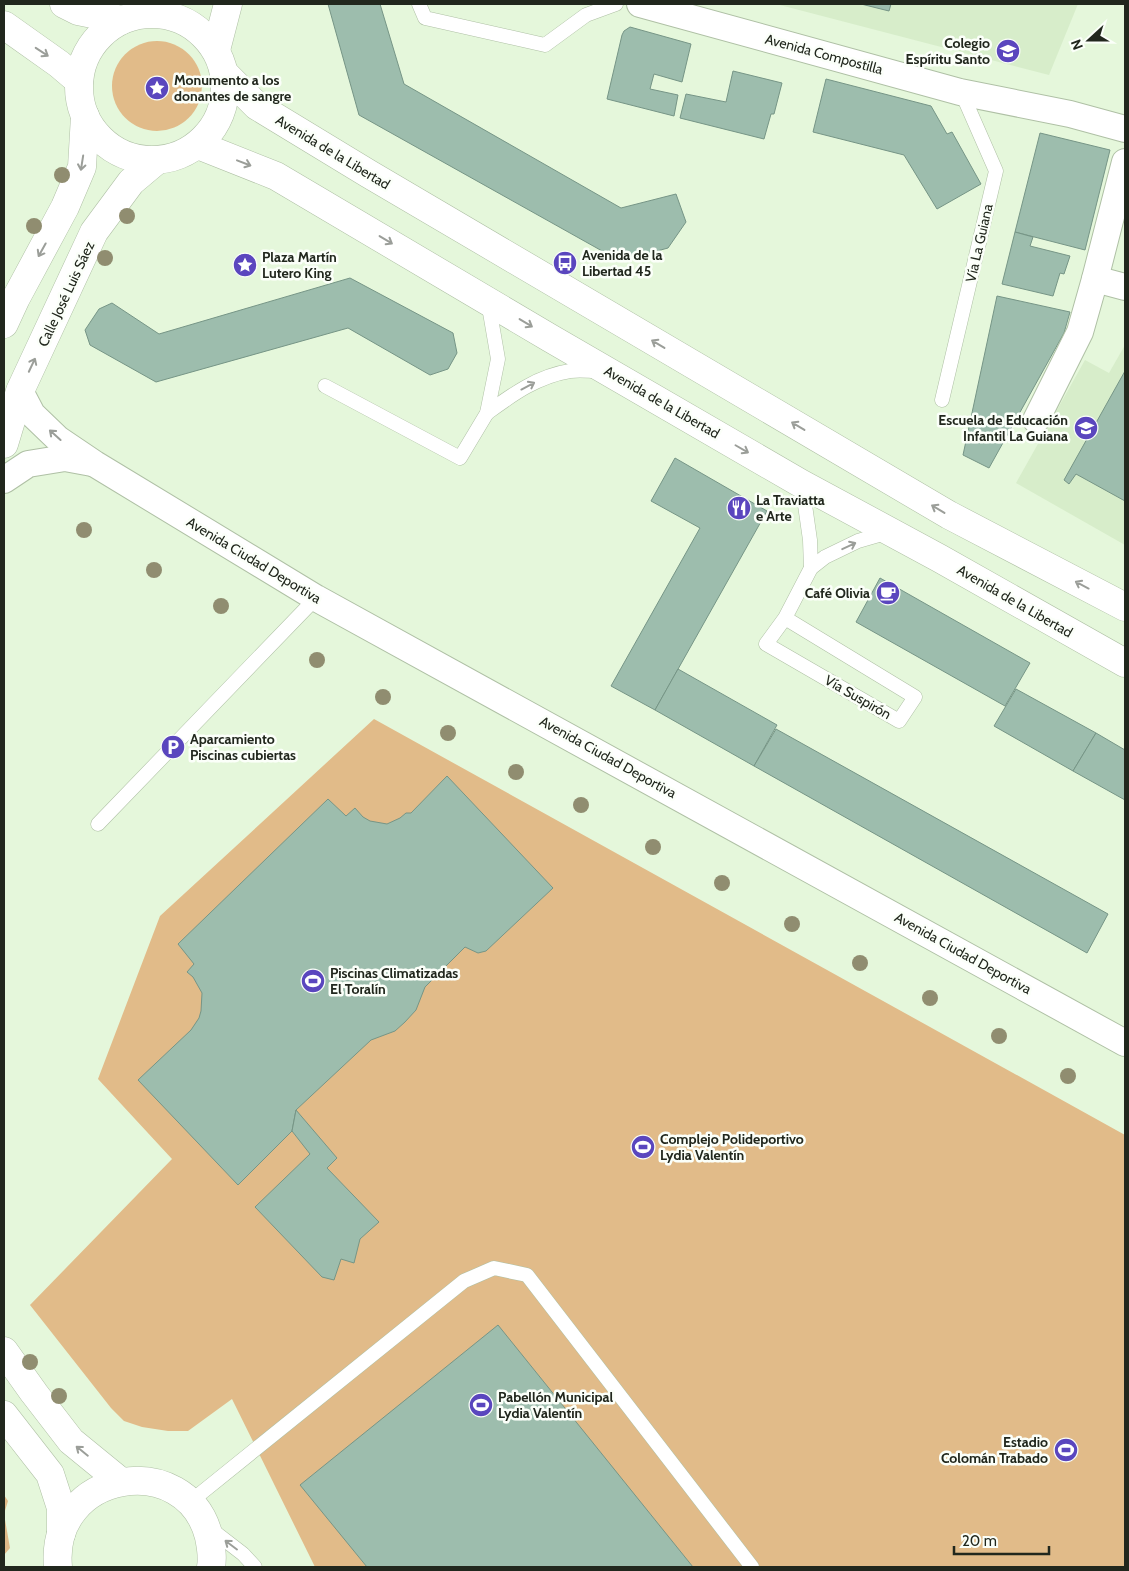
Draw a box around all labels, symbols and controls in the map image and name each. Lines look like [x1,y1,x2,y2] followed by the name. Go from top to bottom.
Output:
[1064,15,1114,65] north arrow
[763,30,885,78] street label: Avenida Compostilla
[906,34,990,68] place label: Colegio Espíritu Santo
[1067,37,1087,53] text: N
[995,38,1021,64] school or university icon: Colegio Espíritu Santo
[34,48,48,58] one-way arrow
[174,71,291,105] place label: Monumento a los donantes de sangre
[144,75,170,101] place icon: Monumento a los donantes de sangre
[273,111,393,193] street label: Avenida de la Libertad
[77,155,87,171] one-way arrow
[236,159,251,168] one-way arrow
[961,202,997,284] street label: Vía La Guiana
[379,236,393,246] one-way arrow
[34,238,98,350] street label: Calle José Luis Sáez
[37,243,47,258] one-way arrow
[582,246,663,280] place label: Avenida de la Libertad 45
[262,248,337,282] place label: Plaza Martín Lutero King
[552,250,578,276] bus stop icon: Avenida de la Libertad 45
[232,252,258,278] place icon: Plaza Martín Lutero King
[518,319,532,329] one-way arrow
[652,338,666,348] one-way arrow
[27,358,37,373] one-way arrow
[601,362,723,442] street label: Avenida de la Libertad
[520,381,535,391] one-way arrow
[938,411,1068,445] place label: Escuela de Educación Infantil La Guiana
[1073,415,1099,441] school or university icon: Escuela de Educación Infantil La Guiana
[792,421,806,431] one-way arrow
[49,430,62,441] one-way arrow
[734,445,749,454] one-way arrow
[756,491,825,525] place label: La Traviatta e Arte
[726,495,752,521] restaurant icon: La Traviatta e Arte
[932,503,946,513] one-way arrow
[184,513,325,607] street label: Avenida Ciudad Deportiva
[841,540,856,550] one-way arrow
[954,561,1076,641] street label: Avenida de la Libertad
[875,580,901,606] cafe icon: Café Olivia
[1075,580,1090,589] one-way arrow
[805,584,870,602] place label: Café Olivia
[822,671,895,723] street label: Vía Suspirón
[536,712,680,802] street label: Avenida Ciudad Deportiva
[190,730,296,764] place label: Aparcamiento Piscinas cubiertas
[160,734,186,760] parking icon: Aparcamiento Piscinas cubiertas
[891,908,1035,998] street label: Avenida Ciudad Deportiva
[330,964,458,998] place label: Piscinas Climatizadas El Toralín
[300,968,326,994] sports icon: Piscinas Climatizadas El Toralín
[660,1130,804,1164] place label: Complejo Polideportivo Lydia Valentín
[630,1134,656,1160] sports icon: Complejo Polideportivo Lydia Valentín
[498,1388,614,1422] place label: Pabellón Municipal Lydia Valentín
[468,1392,494,1418] sports icon: Pabellón Municipal Lydia Valentín
[941,1433,1048,1467] place label: Estadio Colomán Trabado
[1053,1437,1079,1463] sports icon: Estadio Colomán Trabado
[76,1445,89,1456] one-way arrow
[954,1524,1049,1556] scale bar
[962,1532,997,1550] text: 20 m
[224,1540,238,1550] one-way arrow

